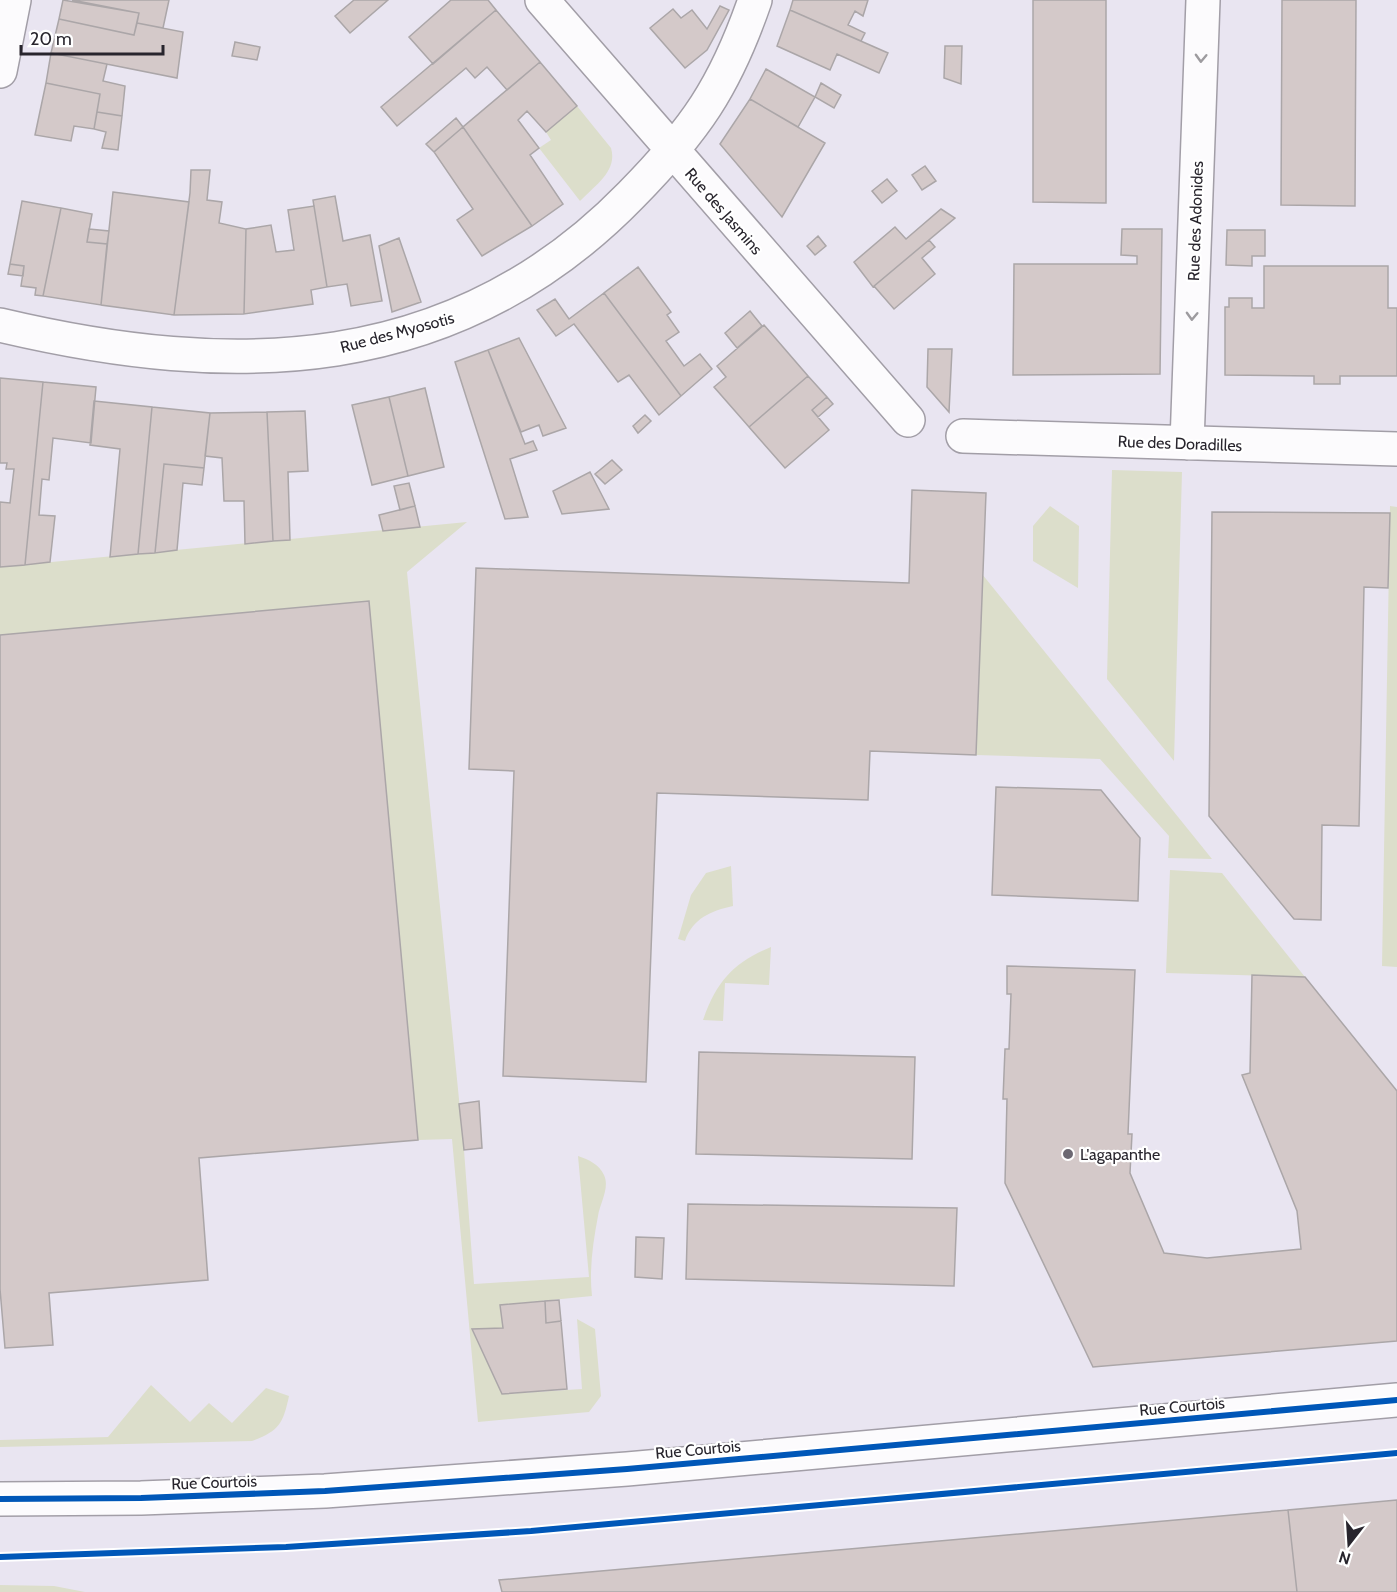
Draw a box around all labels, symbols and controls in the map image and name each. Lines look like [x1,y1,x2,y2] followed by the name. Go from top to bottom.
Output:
[21,18,164,56] scale bar
[30,28,72,50] text: 20 m
[1195,54,1207,63] one-way arrow
[1184,160,1207,281] street label: Rue des Adonides
[681,164,767,259] street label: Rue des Jasmins
[338,308,456,357] street label: Rue des Myosotis
[1186,312,1198,321] one-way arrow
[1117,432,1243,455] street label: Rue des Doradilles
[1080,1145,1160,1164] place label: L'agapanthe
[1061,1147,1075,1161] marker: L'agapanthe
[1139,1393,1226,1420] street label: Rue Courtois
[655,1436,742,1463] street label: Rue Courtois
[171,1471,258,1493] street label: Rue Courtois
[1319,1514,1379,1574] north arrow
[1337,1547,1353,1569] text: N

